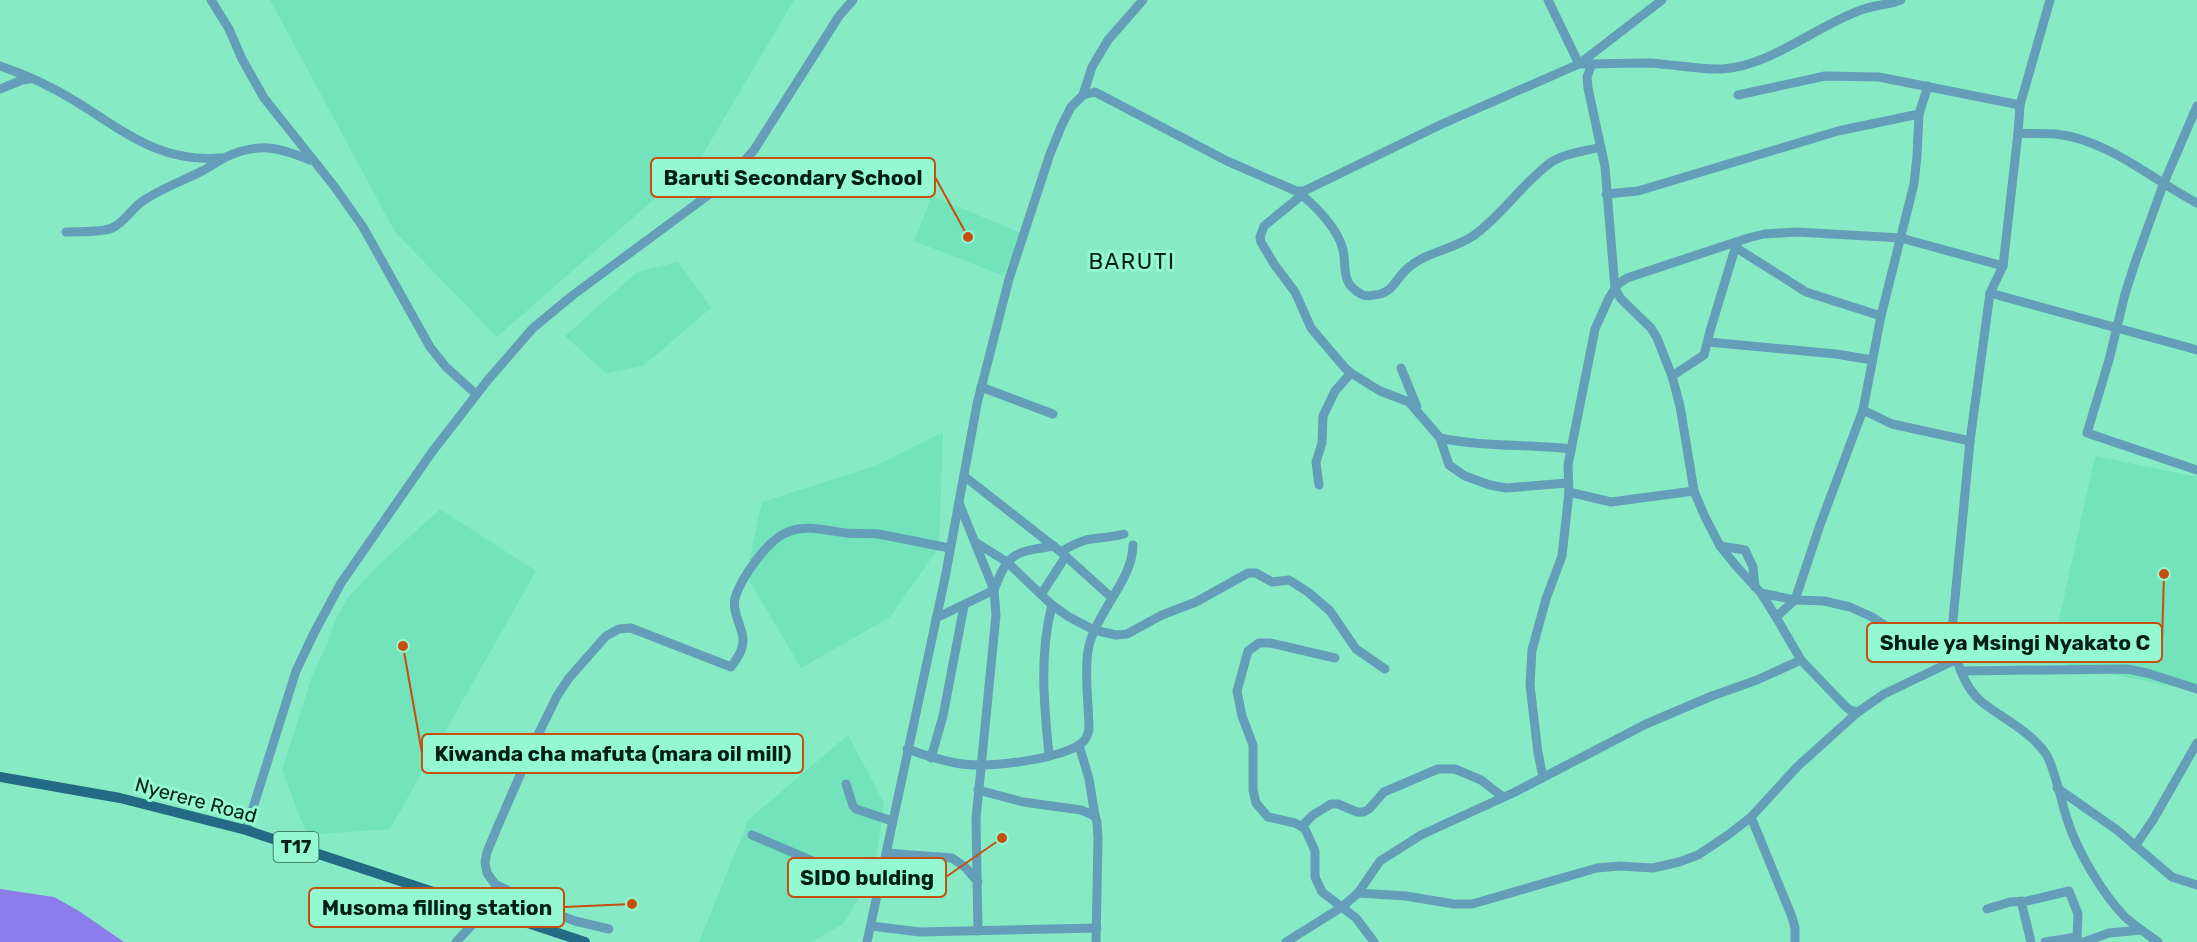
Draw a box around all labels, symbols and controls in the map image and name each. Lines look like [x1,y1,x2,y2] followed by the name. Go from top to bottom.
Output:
[651,158,935,197] callout: Baruti Secondary School
[664,165,922,190] text: Baruti Secondary School
[1089,248,1175,275] district label: BARUTI
[1867,623,2162,662] callout: Shule ya Msingi Nyakato C
[1880,630,2150,655] text: Shule ya Msingi Nyakato C
[422,734,803,773] callout: Kiwanda cha mafuta (mara oil mill)
[434,741,792,766] text: Kiwanda cha mafuta (mara oil mill)
[132,772,260,828] street label: Nyerere Road
[274,832,318,862] road number: T17
[788,858,946,897] callout: SIDO bulding
[800,865,934,890] text: SIDO bulding
[309,888,564,927] callout: Musoma filling station
[322,895,552,920] text: Musoma filling station

